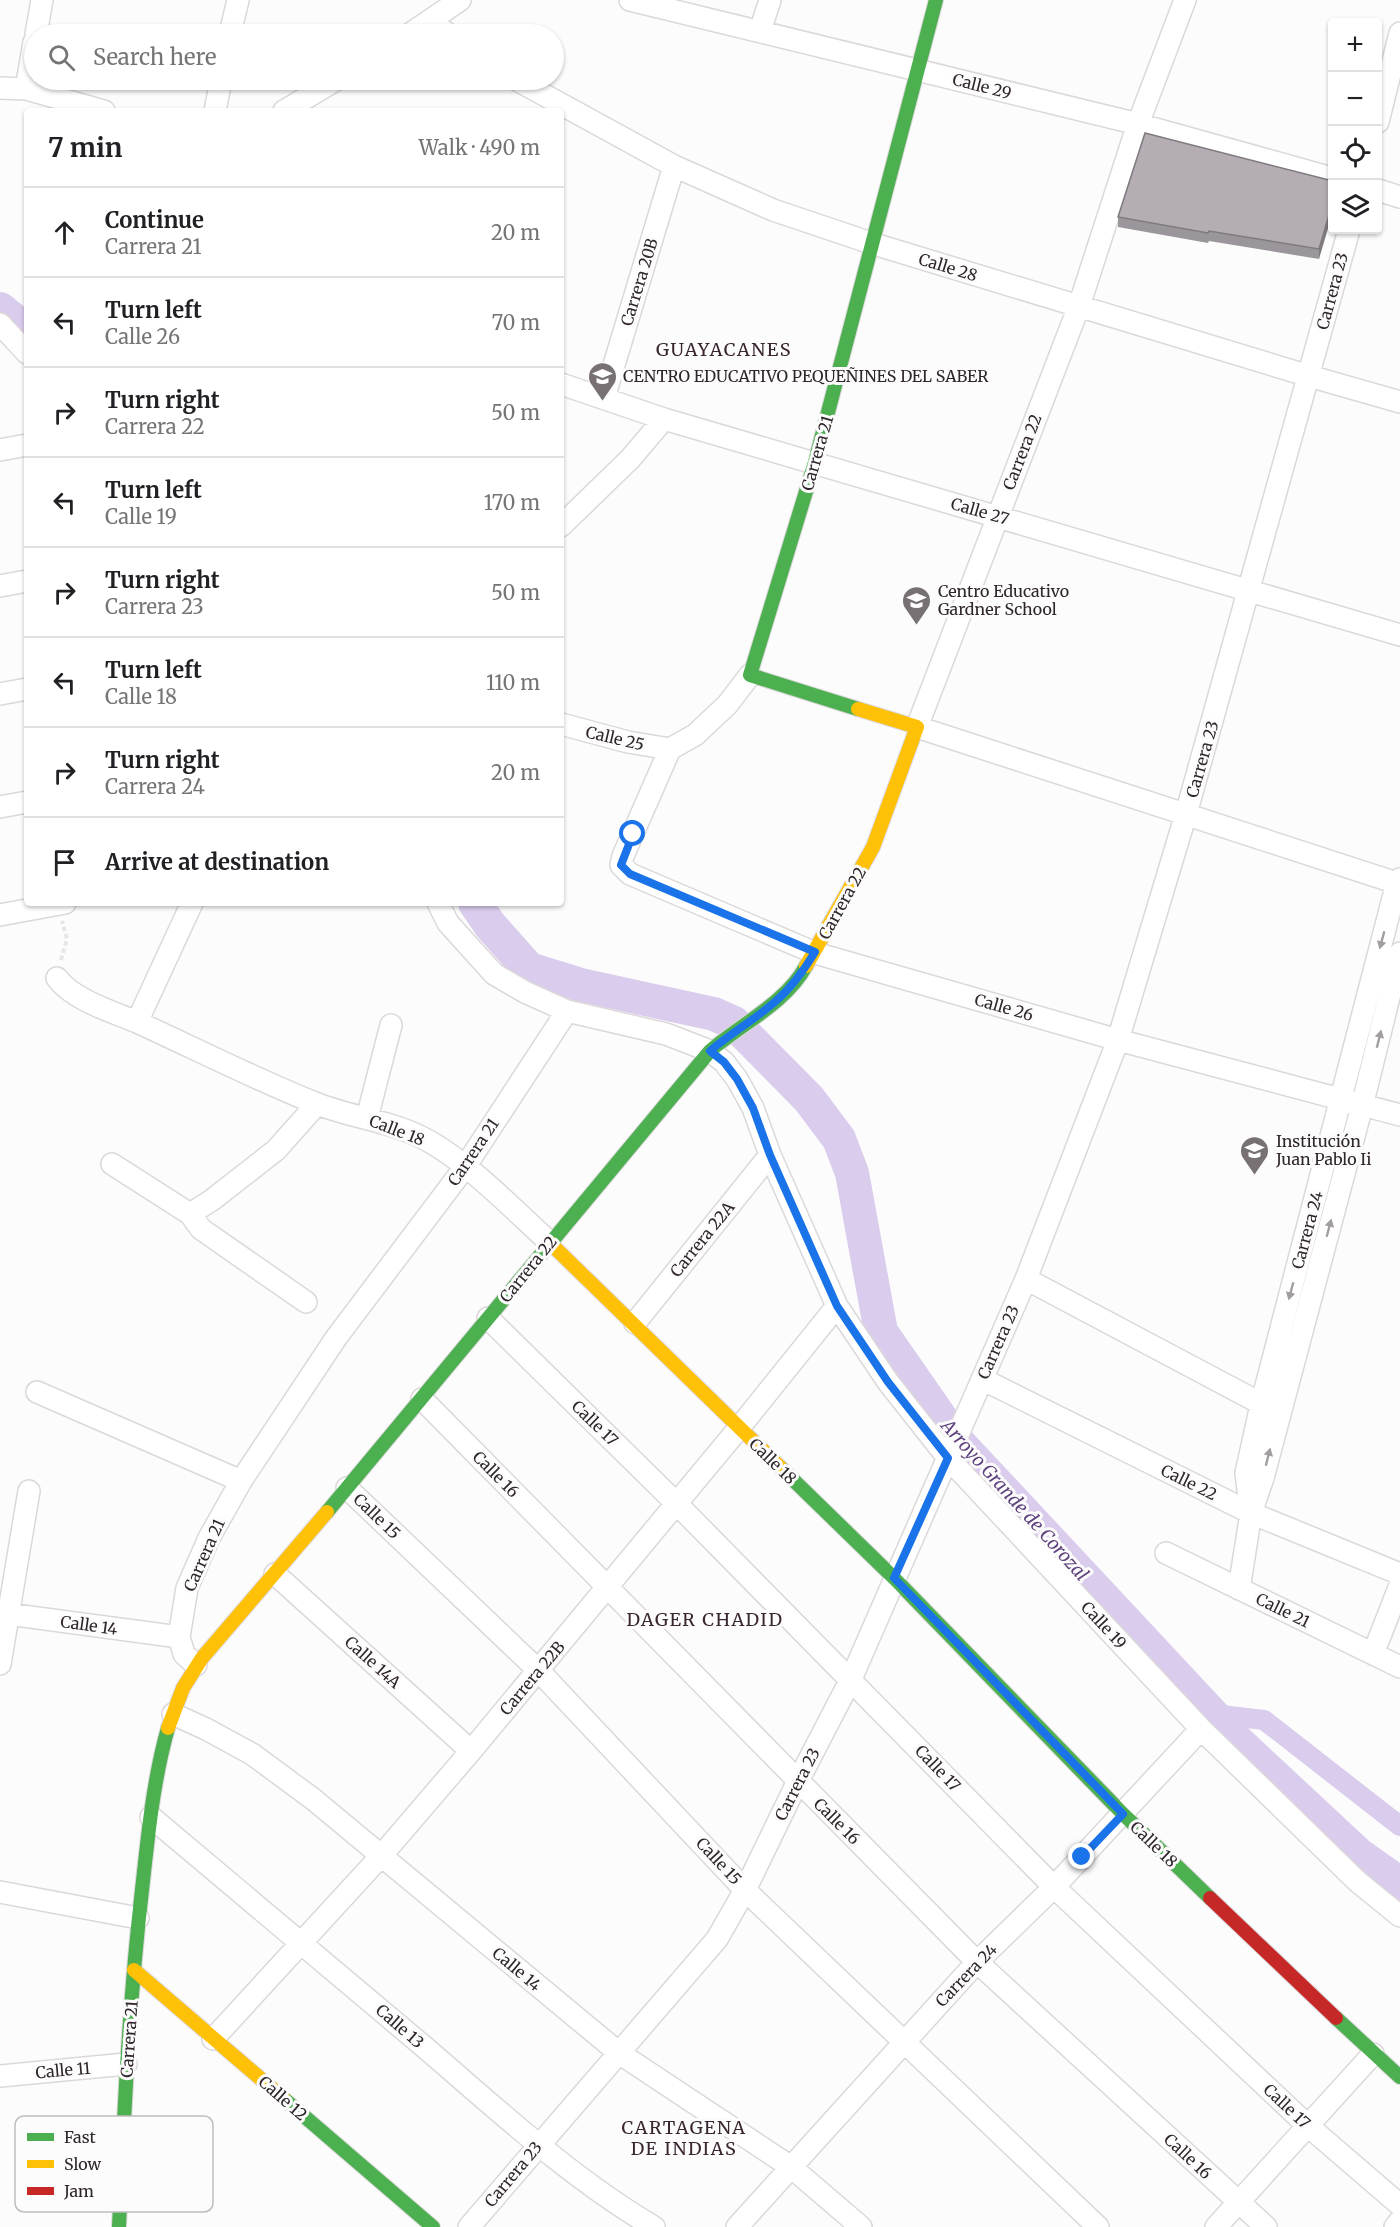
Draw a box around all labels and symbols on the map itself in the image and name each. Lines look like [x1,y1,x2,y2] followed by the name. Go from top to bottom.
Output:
[950,69,1014,103] street label: Calle 29
[616,235,662,328] street label: Carrera 20B
[916,249,980,285] street label: Calle 28
[1312,250,1352,332] street label: Carrera 23
[656,338,792,361] district label: GUAYACANES
[586,360,618,402] school or university icon: CENTRO EDUCATIVO PEQUEÑINES DEL SABER
[623,366,989,386] place label: CENTRO EDUCATIVO PEQUEÑINES DEL SABER
[998,411,1046,493] street label: Carrera 22
[797,413,837,493] street label: Carrera 21
[949,493,1011,529] street label: Calle 27
[938,581,1069,619] place label: Centro Educativo Gardner School
[901,584,933,626] school or university icon: Centro Educativo Gardner School
[1181,718,1223,800] street label: Carrera 23
[584,722,646,754] street label: Calle 25
[619,820,645,846] route start
[814,863,870,943] street label: Carrera 22
[1377,931,1387,949] one-way arrow
[972,989,1036,1025] street label: Calle 26
[1374,1030,1384,1048] one-way arrow
[367,1110,427,1150] street label: Calle 18
[443,1114,503,1190] street label: Carrera 21
[1275,1131,1371,1169] place label: Institución Juan Pablo Ii
[1239,1134,1271,1176] school or university icon: Institución Juan Pablo Ii
[1287,1189,1327,1271] street label: Carrera 24
[666,1197,739,1281] street label: Carrera 22A
[1325,1219,1334,1237] one-way arrow
[495,1232,561,1306] street label: Carrera 22
[1285,1282,1295,1300] one-way arrow
[973,1302,1023,1382] street label: Carrera 23
[568,1396,622,1450] street label: Calle 17
[935,1413,1094,1585] water label: Arroyo Grande de Corozal
[745,1434,801,1488] street label: Calle 18
[469,1447,524,1502] street label: Calle 16
[1263,1448,1273,1466] one-way arrow
[1158,1460,1220,1504] street label: Calle 22
[349,1489,405,1543] street label: Calle 15
[179,1516,229,1594] street label: Carrera 21
[1253,1588,1313,1632] street label: Calle 21
[1077,1597,1131,1653] street label: Calle 19
[627,1608,783,1631] district label: DAGER CHADID
[59,1611,119,1639] street label: Calle 14
[341,1632,406,1693] street label: Calle 14A
[495,1637,569,1719] street label: Carrera 22B
[911,1741,965,1795] street label: Calle 17
[770,1744,824,1824] street label: Carrera 23
[810,1794,865,1849] street label: Calle 16
[1126,1817,1182,1871] street label: Calle 18
[692,1833,746,1889] street label: Calle 15
[1068,1843,1094,1869] route end
[931,1939,1001,2011] street label: Carrera 24
[489,1943,546,1995] street label: Calle 14
[116,2000,142,2078] street label: Carrera 21
[372,2000,428,2052] street label: Calle 13
[35,2058,91,2082] street label: Calle 11
[255,2071,311,2125] street label: Calle 12
[1259,2079,1315,2133] street label: Calle 17
[15,2116,213,2212] legend
[621,2116,747,2160] district label: CARTAGENA DE INDIAS
[64,2127,97,2147] text: Fast
[1160,2129,1216,2183] street label: Calle 16
[480,2137,546,2211] street label: Carrera 23
[64,2154,102,2174] text: Slow
[63,2181,94,2201] text: Jam

